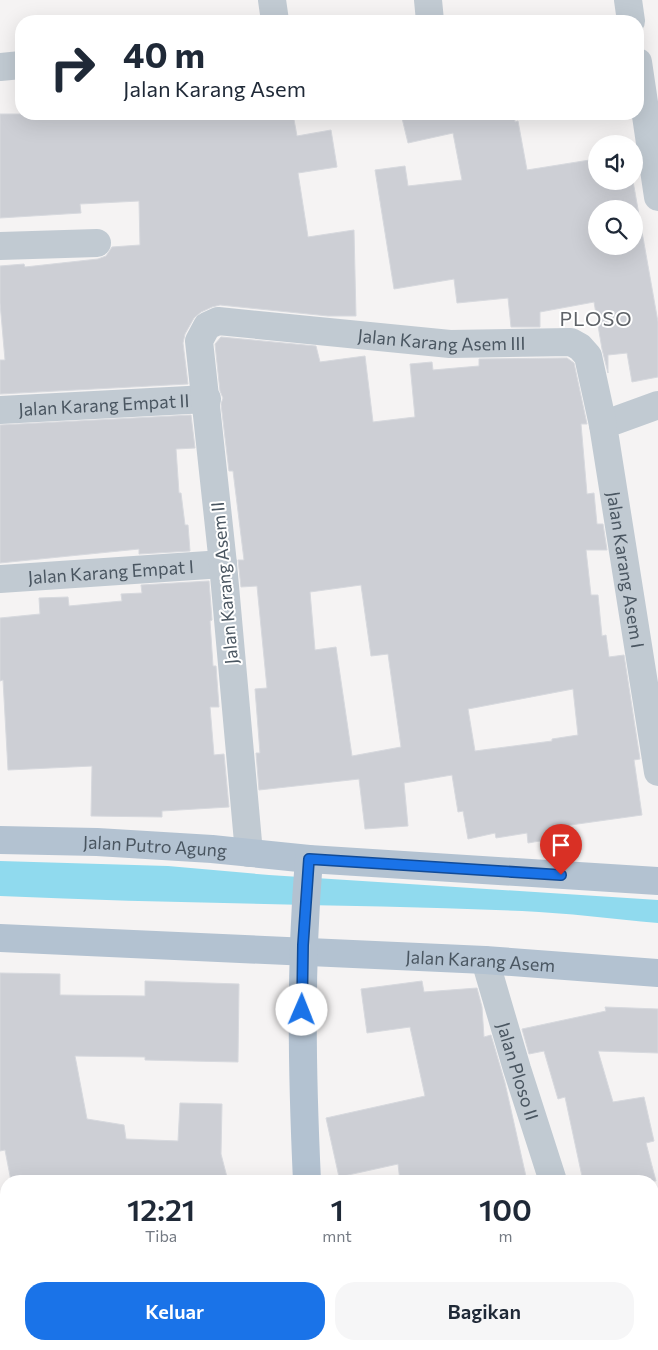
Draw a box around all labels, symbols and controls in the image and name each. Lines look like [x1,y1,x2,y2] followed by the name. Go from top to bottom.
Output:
[123,32,205,75] text: 40 m
[40,35,105,100] icon: right
[123,75,306,102] text: Jalan Karang Asem
[588,135,643,255] map controls
[588,135,643,190] button: sound
[588,200,643,255] button: search
[559,306,633,330] district label: PLOSO
[357,324,526,355] street label: Jalan Karang Asem III
[18,389,190,420] street label: Jalan Karang Empat II
[603,490,649,650] street label: Jalan Karang Asem I
[206,501,242,665] street label: Jalan Karang Asem II
[27,555,194,588] street label: Jalan Karang Empat I
[540,824,582,875] pin
[83,831,228,861] street label: Jalan Putro Agung
[547,831,575,859] icon: arrive
[405,945,556,976] street label: Jalan Karang Asem
[275,983,327,1035] position arrow
[493,1020,544,1123] street label: Jalan Ploso II
[127,1190,195,1227] text: 12:21
[330,1190,344,1227] text: 1
[479,1190,532,1227] text: 100
[145,1226,177,1245] text: Tiba
[322,1226,352,1245] text: mnt
[498,1226,512,1245] text: m
[25,1282,325,1340] button: Keluar
[335,1282,634,1340] button: Bagikan

